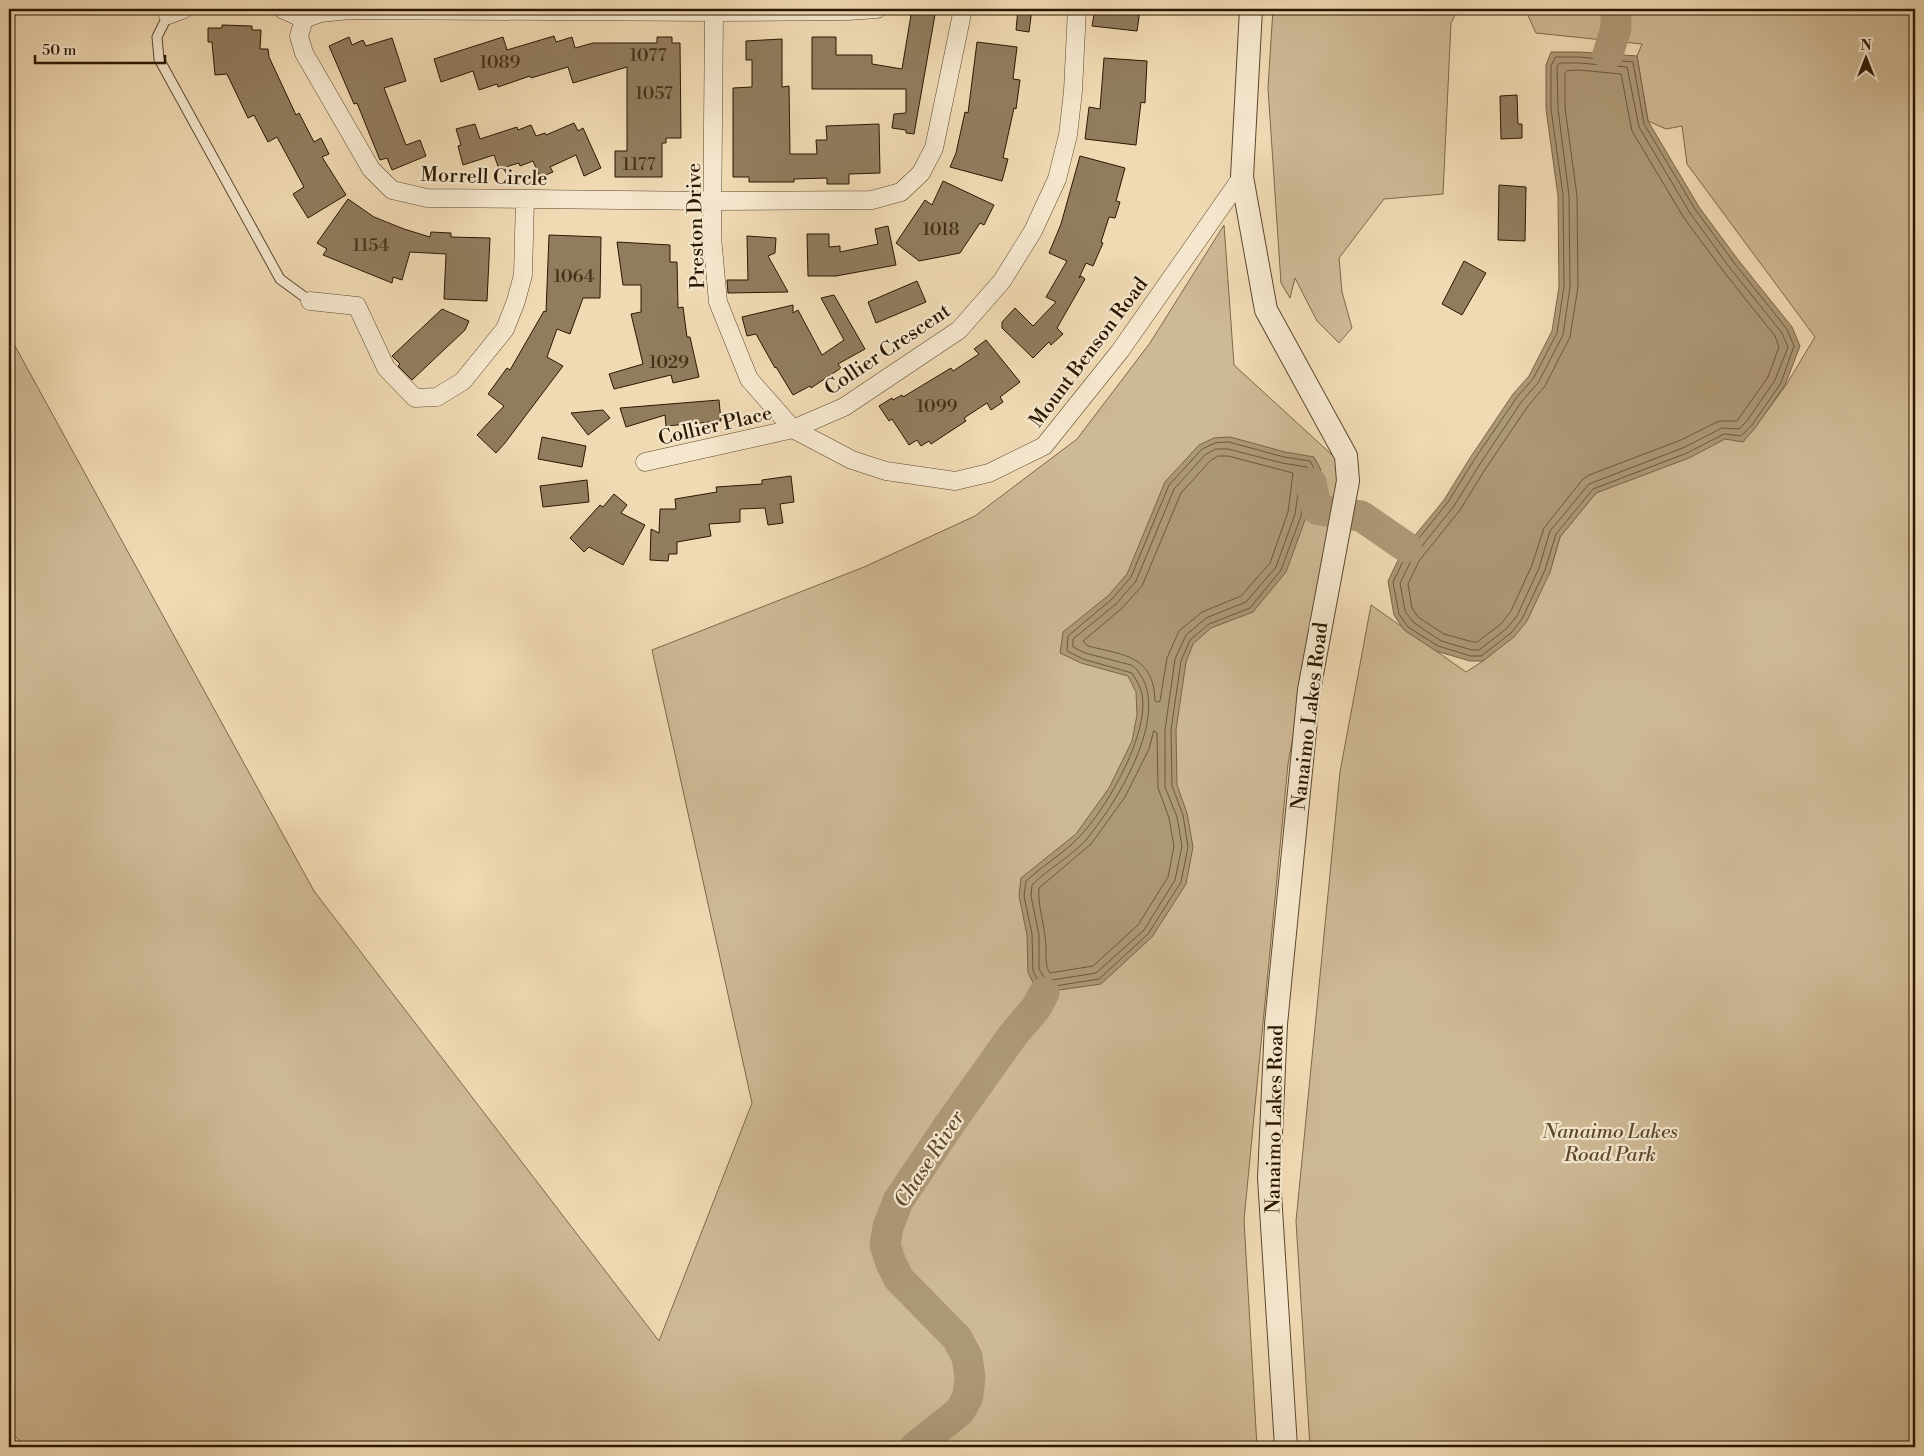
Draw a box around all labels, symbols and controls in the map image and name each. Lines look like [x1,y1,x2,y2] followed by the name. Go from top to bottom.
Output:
[35,32,165,64] scale bar
[1842,32,1892,82] north arrow
[1860,37,1872,55] text: N
[42,41,76,60] text: 50 m
[629,44,667,67] house number: 1077
[479,51,521,74] house number: 1089
[635,82,673,105] house number: 1057
[622,153,656,176] house number: 1177
[682,162,711,289] street label: Preston Drive
[420,163,548,192] street label: Morrell Circle
[923,218,959,241] house number: 1018
[352,234,390,257] house number: 1154
[553,265,595,288] house number: 1064
[1024,272,1154,433] street label: Mount Benson Road
[820,299,956,402] street label: Collier Crescent
[649,351,689,374] house number: 1029
[917,395,958,418] house number: 1099
[656,401,775,452] street label: Collier Place
[1287,620,1335,812] street label: Nanaimo Lakes Road
[1261,1024,1290,1214] street label: Nanaimo Lakes Road
[889,1105,971,1213] water label: Chase River
[1541,1120,1678,1168] park label: Nanaimo Lakes Road Park

